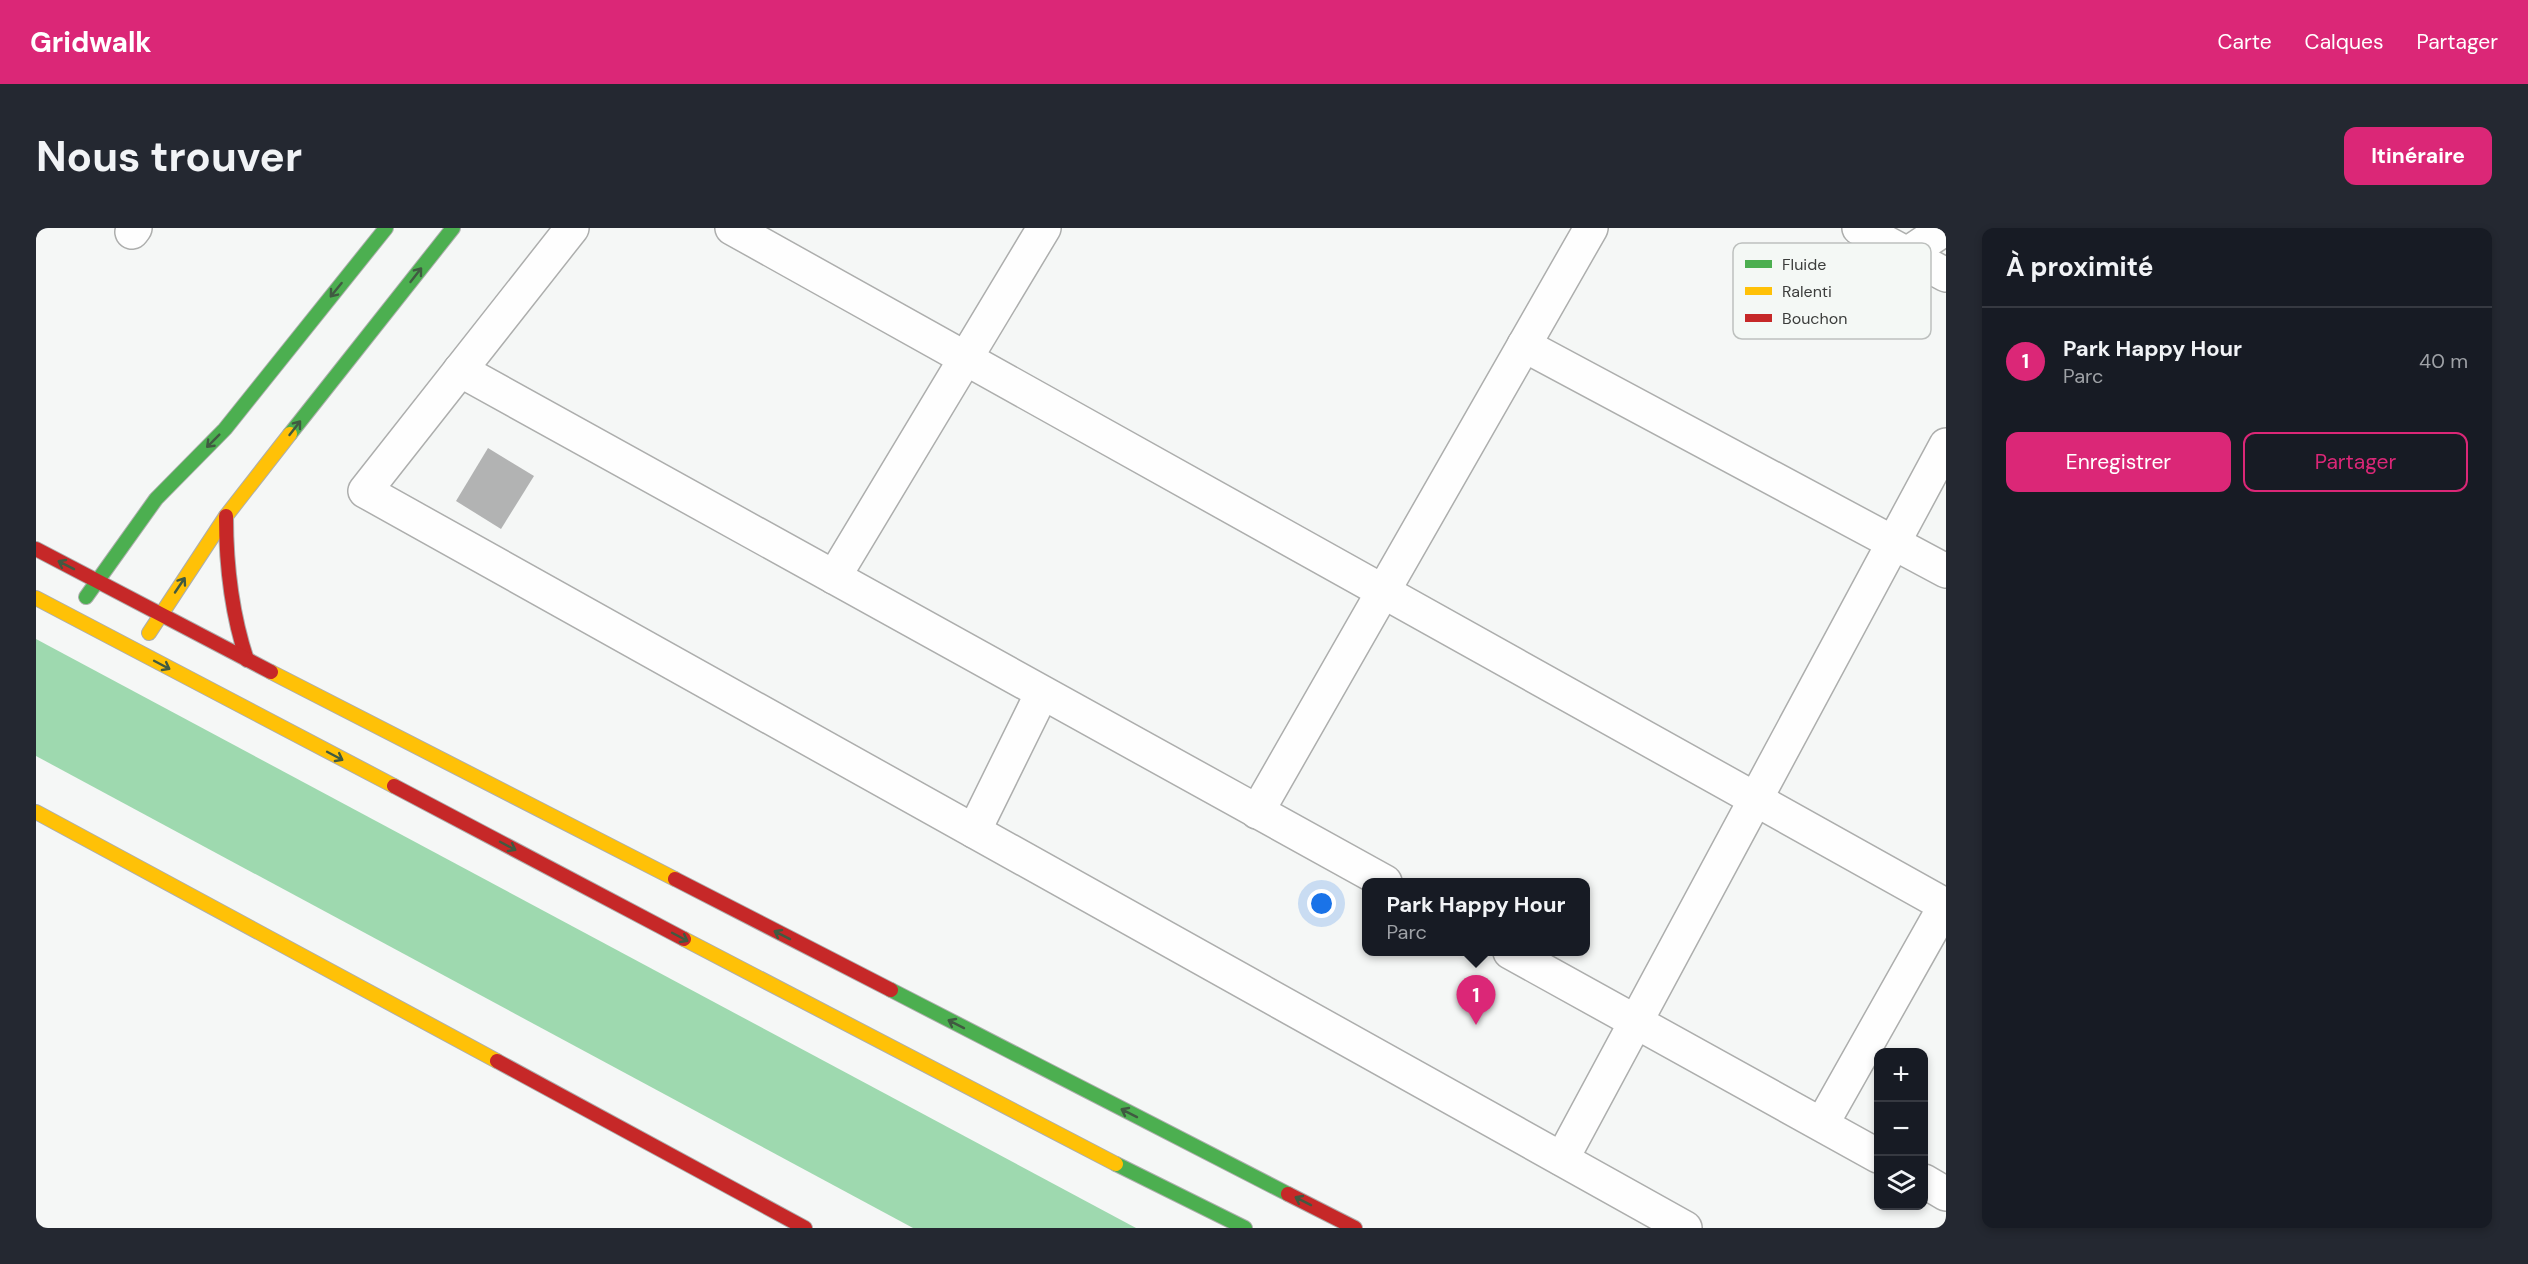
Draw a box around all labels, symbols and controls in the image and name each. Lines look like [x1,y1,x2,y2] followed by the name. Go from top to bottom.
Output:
[30,24,152,61] text: Gridwalk
[2217,28,2272,56] text: Carte
[2305,28,2383,56] text: Calques
[2416,28,2498,56] text: Partager
[2344,127,2492,185] button: Itinéraire
[36,129,302,184] text: Nous trouver
[1733,243,1931,339] legend
[2006,250,2153,284] text: À proximité
[1782,254,1826,275] text: Fluide
[409,267,422,283] one-way arrow
[1782,281,1832,302] text: Ralenti
[330,282,343,298] one-way arrow
[1782,308,1847,329] text: Bouchon
[2063,334,2242,363] text: Park Happy Hour
[2022,348,2029,374] text: 1
[2419,348,2468,374] text: 40 m
[2063,363,2103,389] text: Parc
[289,420,302,436] one-way arrow
[2006,432,2231,492] button: Enregistrer
[2243,432,2468,492] button: Partager
[206,434,220,449] one-way arrow
[58,559,75,571] one-way arrow
[174,577,186,594] one-way arrow
[153,659,170,671] one-way arrow
[326,750,343,762] one-way arrow
[498,841,516,852] one-way arrow
[1362,878,1590,956] popup
[1307,889,1336,918] your location
[1386,890,1566,919] text: Park Happy Hour
[1386,919,1427,945] text: Parc
[774,928,792,940] one-way arrow
[671,932,689,943] one-way arrow
[1456,976,1496,1025] pin: 1
[947,1017,965,1029] one-way arrow
[1874,1048,1928,1210] map controls
[1874,1048,1928,1102] button: +
[1874,1102,1928,1156] button: −
[1121,1106,1139,1118] one-way arrow
[1874,1156,1928,1210] button: layers
[1294,1195,1312,1207] one-way arrow

